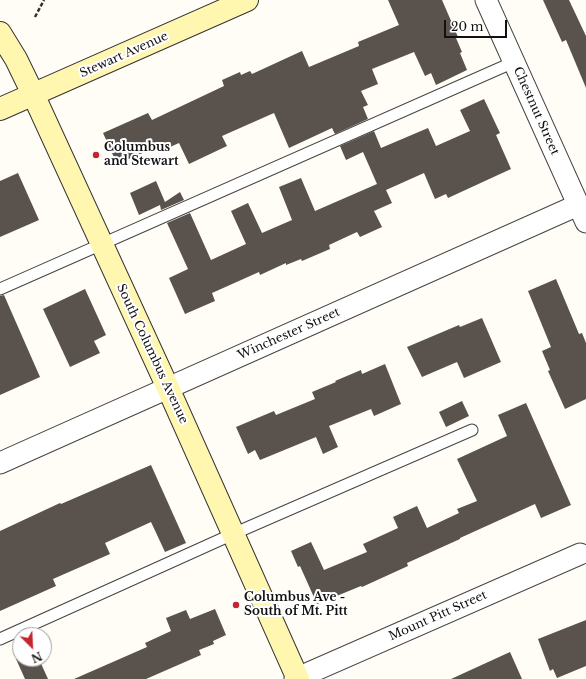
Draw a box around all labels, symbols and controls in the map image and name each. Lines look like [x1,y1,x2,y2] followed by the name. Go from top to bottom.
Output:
[446,12,509,38] scale bar
[451,19,483,34] text: 20 m
[78,29,170,81] street label: Stewart Avenue
[510,65,562,157] street label: Chestnut Street
[104,141,178,169] place label: Columbus and Stewart
[91,150,101,160] marker: Columbus and Stewart
[113,282,191,426] street label: South Columbus Avenue
[236,305,342,363] street label: Winchester Street
[387,588,489,644] street label: Mount Pitt Street
[244,591,348,619] place label: Columbus Ave - South of Mt. Pitt
[231,600,241,610] marker: Columbus Ave - South of Mt. Pitt
[12,627,52,667] north arrow
[29,649,44,666] text: N

